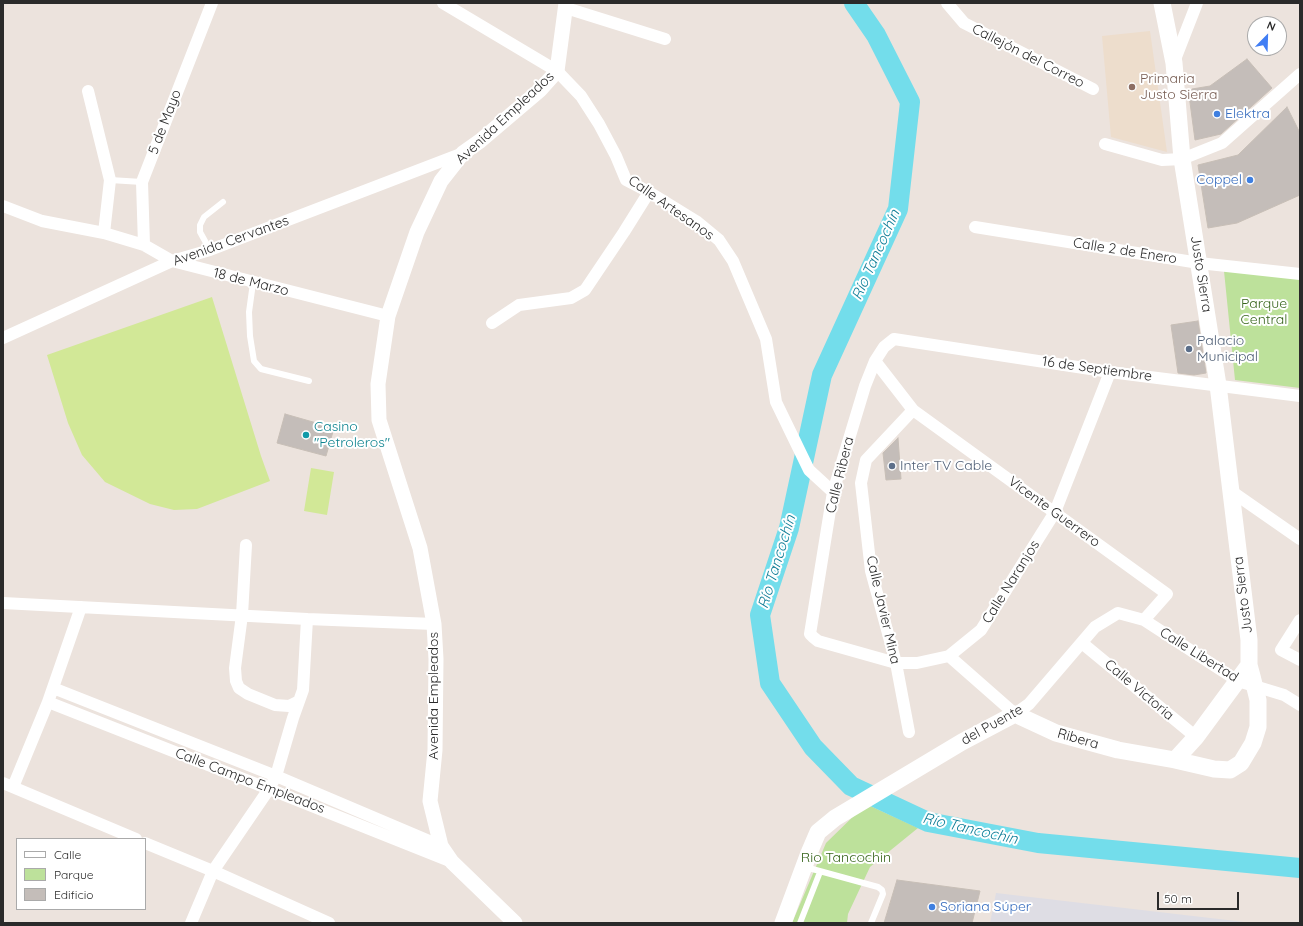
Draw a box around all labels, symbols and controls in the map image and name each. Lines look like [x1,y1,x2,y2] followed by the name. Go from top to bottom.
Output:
[1247,16,1287,56] north arrow
[1265,18,1278,34] text: N
[969,20,1087,92] street label: Callejón del Correo
[452,68,558,168] street label: Avenida Empleados
[1140,71,1217,104] place label: Primaria Justo Sierra
[1127,82,1137,92] marker: Primaria Justo Sierra
[145,87,185,157] street label: 5 de Mayo
[1225,106,1270,122] place label: Elektra
[1212,109,1222,119] marker: Elektra
[625,172,717,244] street label: Calle Artesanos
[1196,172,1242,188] place label: Coppel
[1245,175,1255,185] marker: Coppel
[848,207,904,303] water label: Río Tancochín
[171,212,291,270] street label: Avenida Cervantes
[1072,234,1178,268] street label: Calle 2 de Enero
[1187,234,1215,314] street label: Justo Sierra
[211,265,291,299] street label: 18 de Marzo
[1241,296,1287,328] park label: Parque Central
[1197,333,1258,366] place label: Palacio Municipal
[1184,344,1194,354] marker: Palacio Municipal
[1041,353,1153,385] street label: 16 de Septiembre
[314,419,390,452] place label: Casino "Petroleros"
[301,430,311,440] marker: Casino "Petroleros"
[822,435,858,515] street label: Calle Ribera
[900,458,992,474] place label: Inter TV Cable
[887,461,897,471] marker: Inter TV Cable
[1005,473,1103,551] street label: Vicente Guerrero
[754,513,800,611] water label: Río Tancochín
[979,537,1043,627] street label: Calle Naranjos
[862,554,904,666] street label: Calle Javier Mina
[1230,556,1256,634] street label: Justo Sierra
[1157,624,1241,686] street label: Calle Libertad
[426,632,442,760] street label: Avenida Empleados
[1101,656,1177,724] street label: Calle Victoria
[958,701,1026,749] street label: del Puente
[1055,725,1101,753] street label: Ribera
[173,745,327,817] street label: Calle Campo Empleados
[921,809,1019,849] water label: Río Tancochín
[16,838,146,910] legend
[54,847,81,862] text: Calle
[801,850,891,866] park label: Rio Tancochin
[54,867,94,882] text: Parque
[1159,884,1241,910] scale bar
[54,887,94,902] text: Edificio
[1164,891,1192,906] text: 50 m
[940,899,1031,915] place label: Soriana Súper
[927,902,937,912] marker: Soriana Súper

